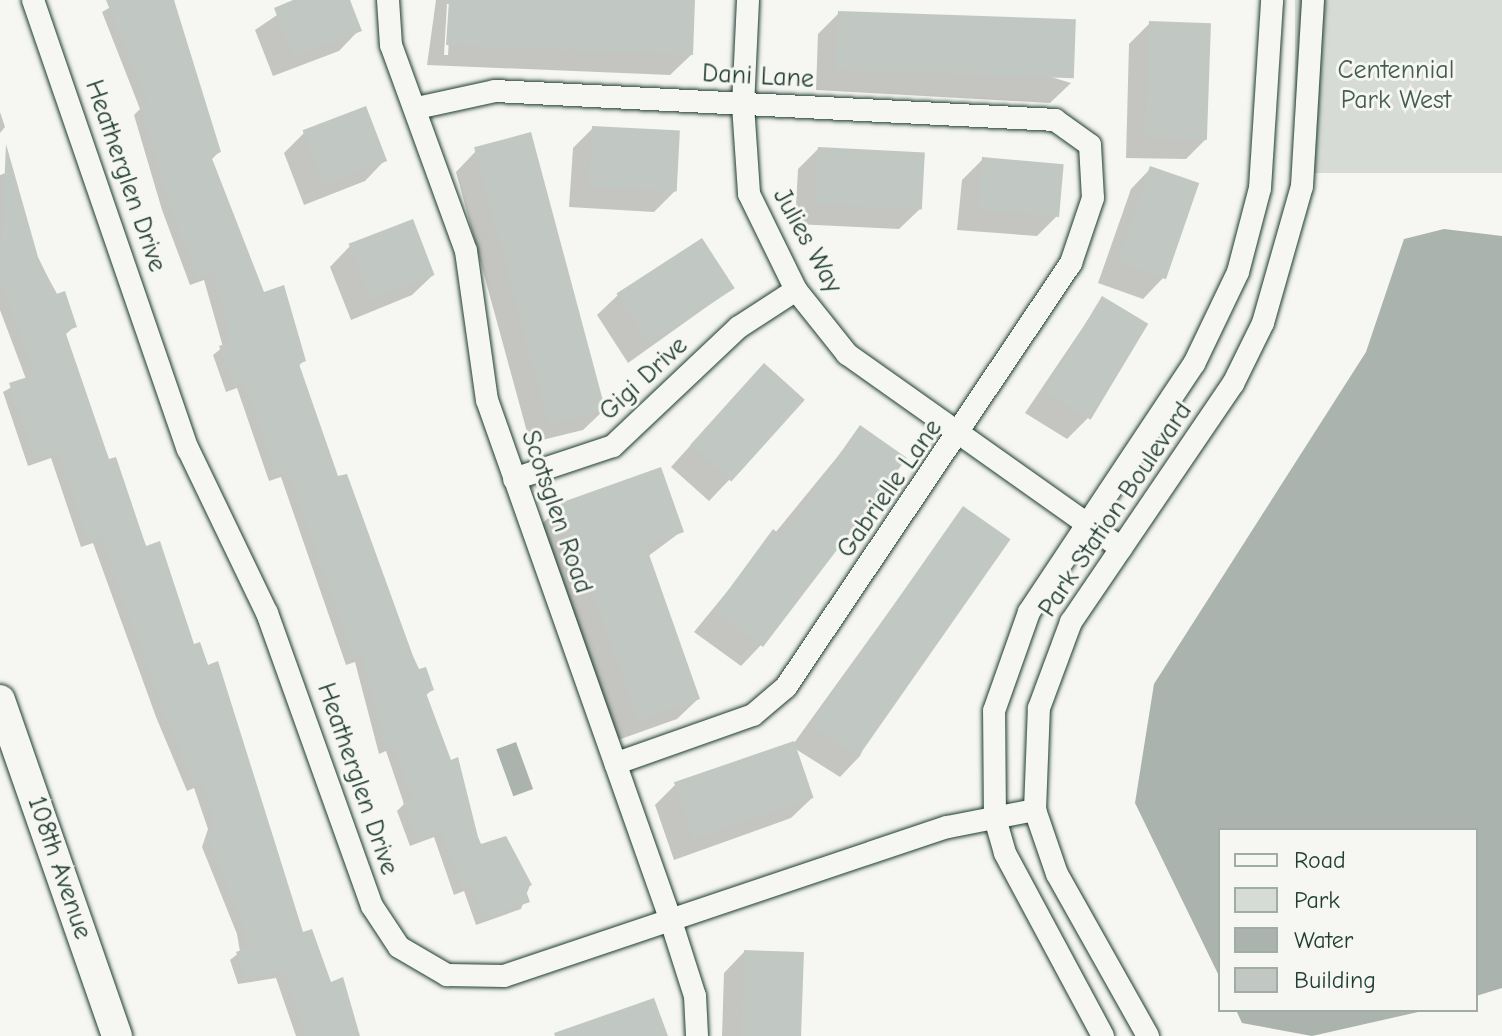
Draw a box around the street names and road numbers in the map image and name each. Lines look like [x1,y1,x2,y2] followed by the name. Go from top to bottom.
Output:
[701,58,815,96] street label: Dani Lane
[78,76,172,276] street label: Heatherglen Drive
[765,183,849,299] street label: Julies Way
[594,330,694,428] street label: Gigi Drive
[1033,397,1199,623] street label: Park Station Boulevard
[831,414,949,564] street label: Gabrielle Lane
[514,426,598,598] street label: Scotsglen Road
[310,679,404,879] street label: Heatherglen Drive
[20,793,98,943] street label: 108th Avenue

